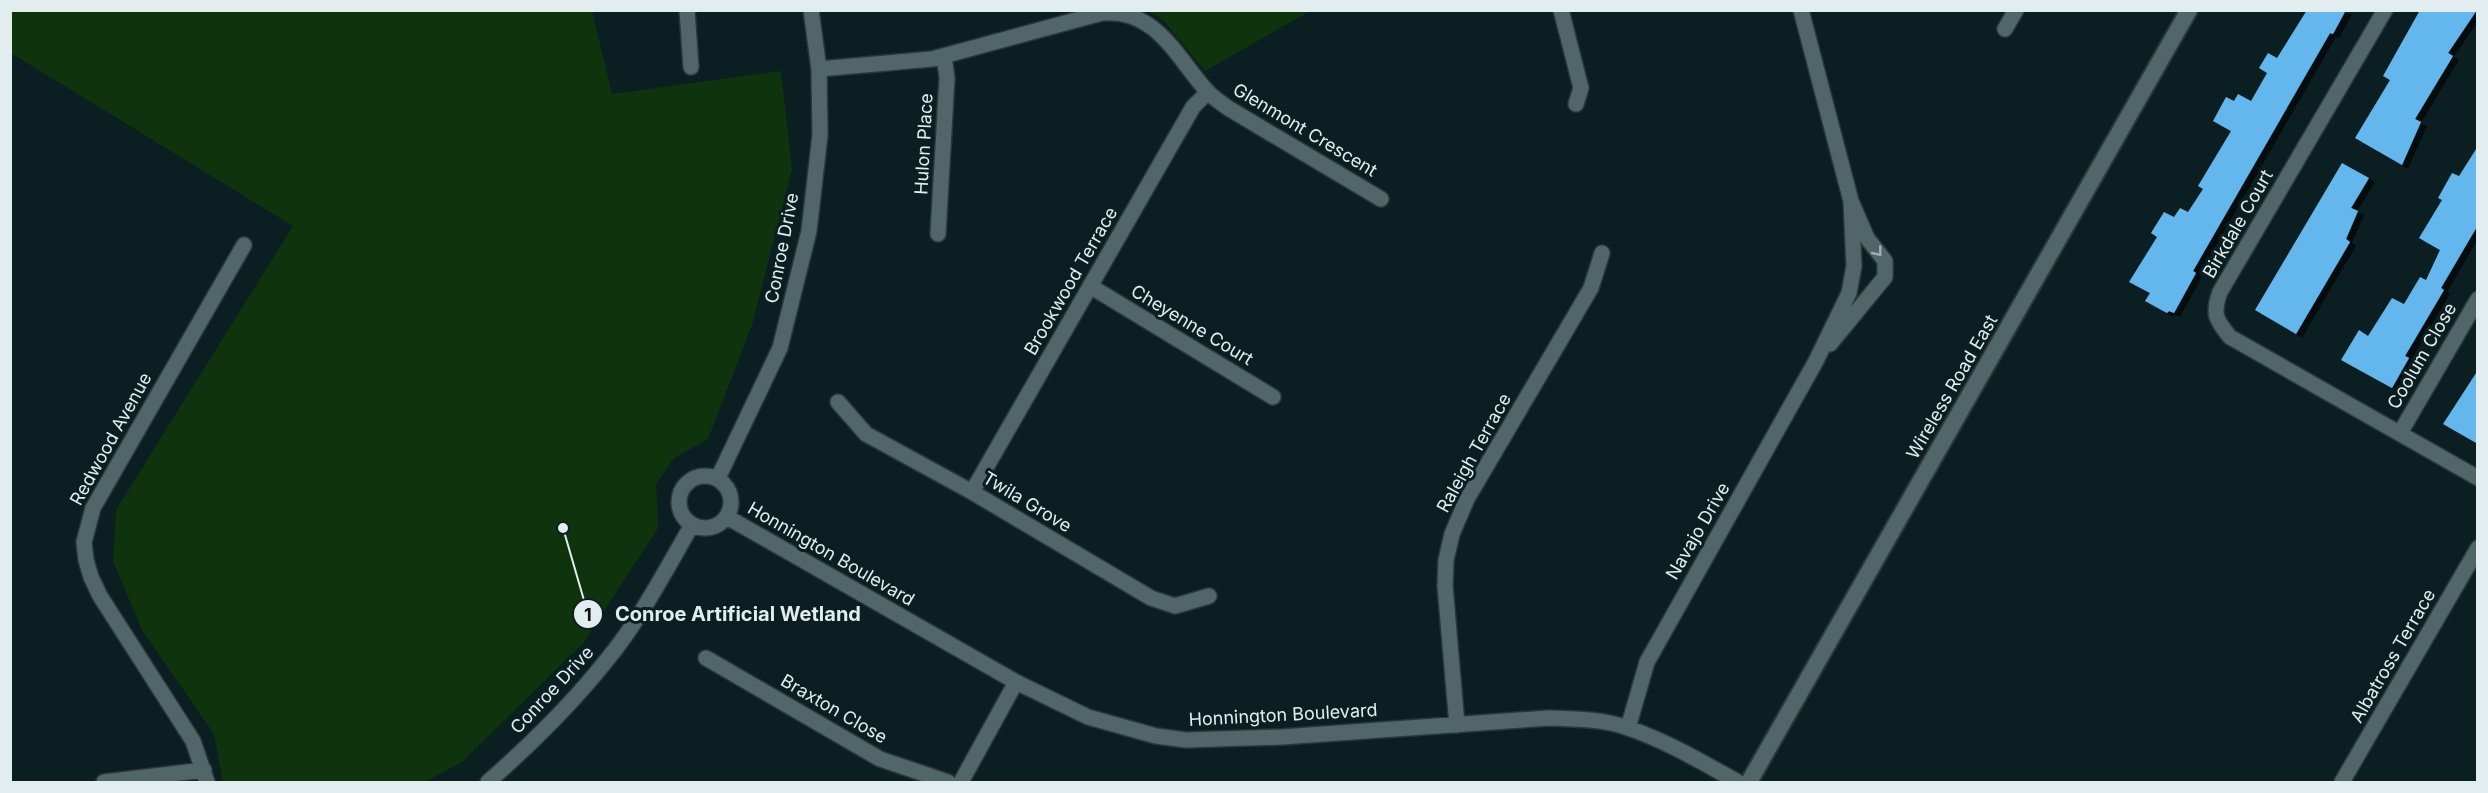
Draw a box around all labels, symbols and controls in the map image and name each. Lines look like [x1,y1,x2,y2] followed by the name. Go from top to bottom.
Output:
[1230,78,1381,181] street label: Glenmont Crescent
[910,93,937,195] street label: Hulon Place
[2198,166,2277,282] street label: Birkdale Court
[761,191,803,305] street label: Conroe Drive
[1020,203,1121,358] street label: Brookwood Terrace
[1871,245,1882,256] one-way arrow
[1127,280,1257,369] street label: Cheyenne Court
[2383,299,2460,412] street label: Coolum Close
[1902,311,2001,462] street label: Wireless Road East
[65,369,156,509] street label: Redwood Avenue
[1432,390,1515,516] street label: Raleigh Terrace
[979,467,1075,536] street label: Twila Grove
[1661,479,1734,583] street label: Navajo Drive
[744,497,918,610] street label: Honnington Boulevard
[2346,585,2439,726] street label: Albatross Terrace
[573,595,873,633] callout: Conroe Artificial Wetland
[615,602,861,626] text: Conroe Artificial Wetland
[584,604,592,625] text: 1
[506,642,598,738] street label: Conroe Drive
[777,670,891,747] street label: Braxton Close
[1188,699,1378,730] street label: Honnington Boulevard

